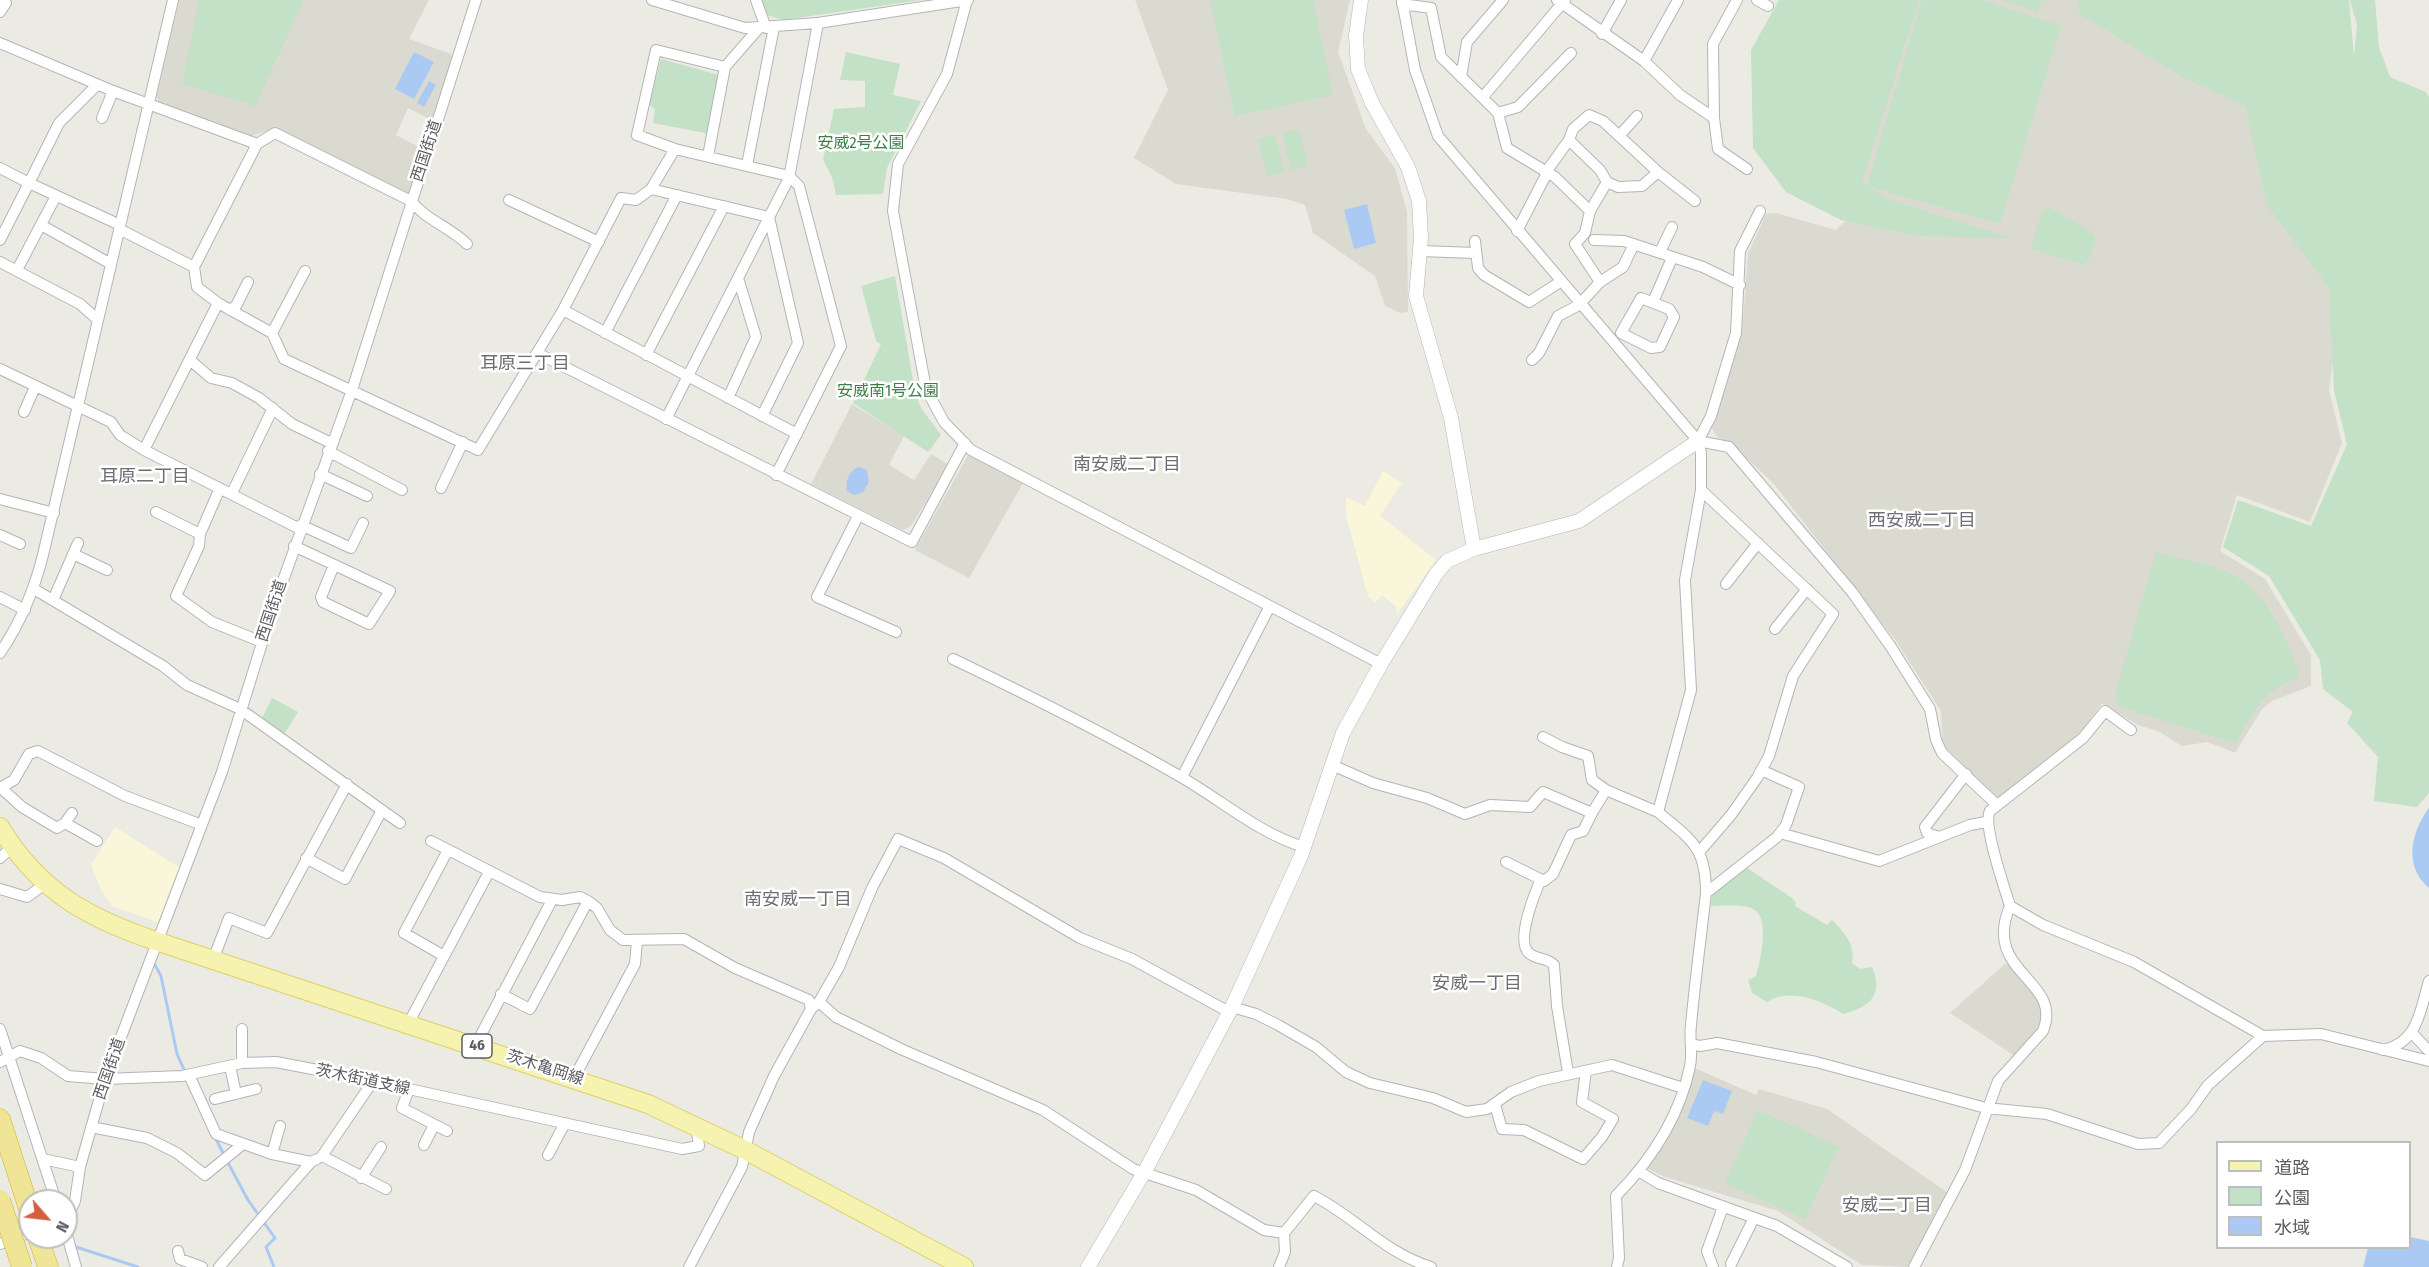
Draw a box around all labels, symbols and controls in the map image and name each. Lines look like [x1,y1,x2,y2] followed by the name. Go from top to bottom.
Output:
[408,118,446,184] street label: 西国街道
[817,134,905,154] park label: 安威2号公園
[480,353,570,375] district label: 耳原三丁目
[837,382,939,402] park label: 安威南1号公園
[1073,454,1181,476] district label: 南安威二丁目
[100,466,190,488] district label: 耳原二丁目
[1868,510,1976,532] district label: 西安威二丁目
[253,578,291,644] street label: 西国街道
[744,889,852,911] district label: 南安威一丁目
[1432,973,1522,995] district label: 安威一丁目
[462,1034,492,1058] road number: 46
[91,1036,129,1102] street label: 西国街道
[504,1047,586,1089] street label: 茨木亀岡線
[314,1061,412,1099] street label: 茨木街道支線
[2216,1141,2411,1249] legend
[2274,1157,2310,1179] text: 道路
[2274,1187,2310,1209] text: 公園
[18,1189,78,1249] north arrow
[1842,1195,1932,1217] district label: 安威二丁目
[2274,1217,2310,1239] text: 水域
[52,1218,73,1235] text: N

